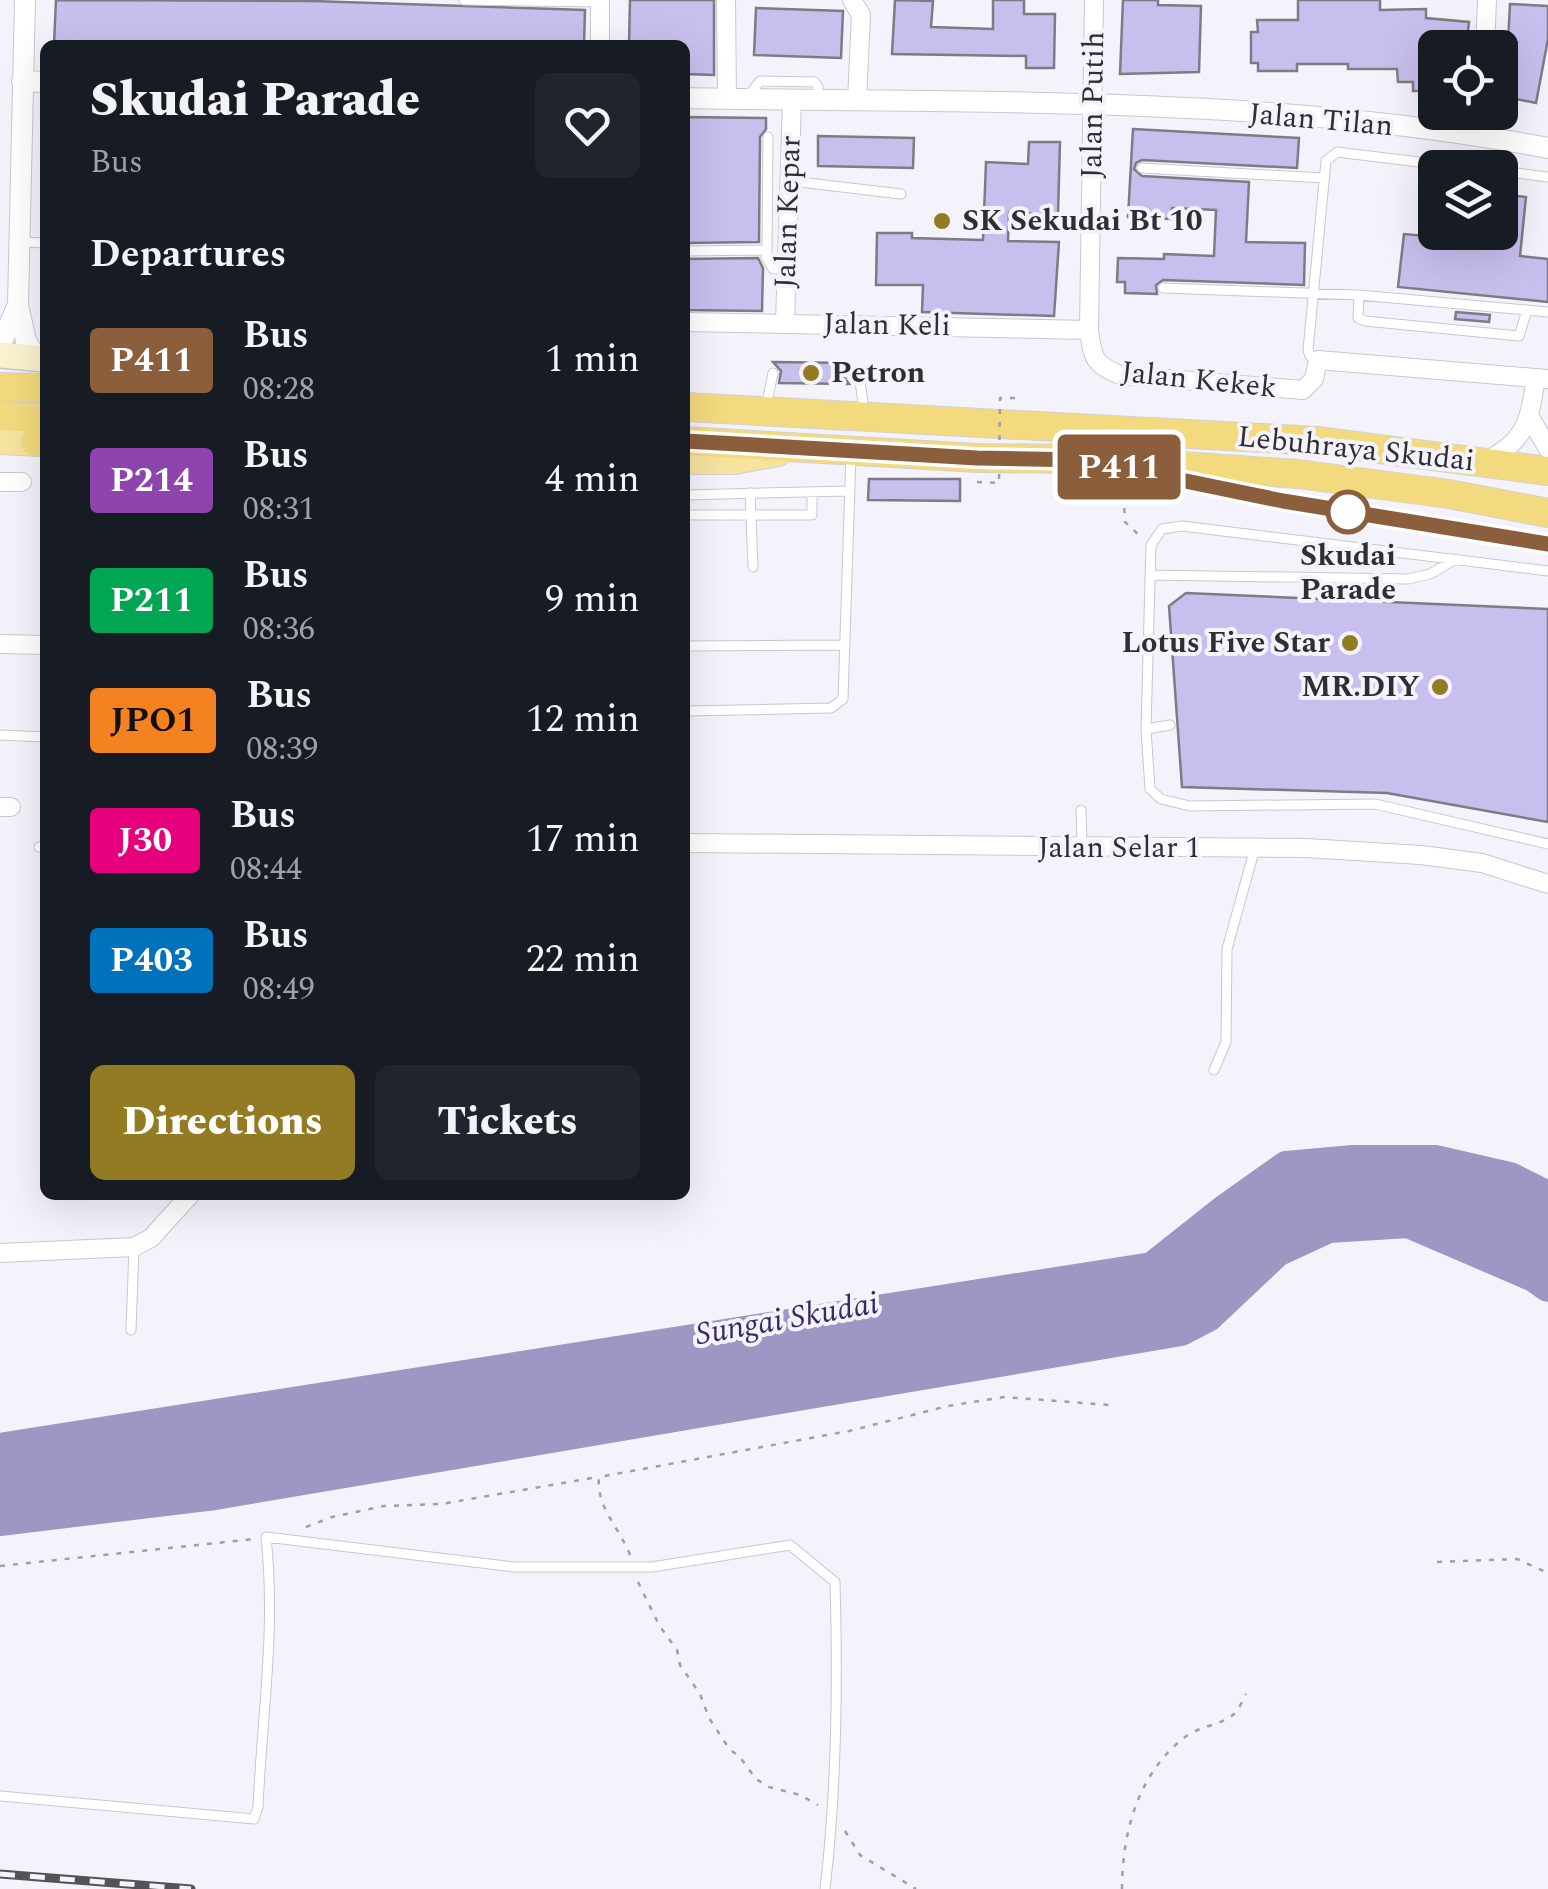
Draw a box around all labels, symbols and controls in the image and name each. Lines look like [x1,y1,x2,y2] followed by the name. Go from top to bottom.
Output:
[1418,30,1518,250] map controls
[1418,30,1518,130] button: locate
[1069,31,1117,179] street label: Jalan Putih
[90,64,420,137] text: Skudai Parade
[535,73,640,178] button: heart
[1247,91,1395,149] street label: Jalan Tilan
[762,135,814,289] street label: Jalan Kepar
[90,138,143,187] text: Bus
[1418,150,1518,250] button: layers
[962,198,1203,244] place label: SK Sekudai Bt 10
[931,210,953,232] marker: SK Sekudai Bt 10
[90,226,286,284] text: Departures
[823,301,951,349] street label: Jalan Keli
[243,307,309,365] text: Bus
[545,331,640,389] text: 1 min
[110,334,193,387] text: P411
[1119,349,1279,411] street label: Jalan Kekek
[831,350,925,396] place label: Petron
[800,362,822,384] marker: Petron
[243,365,315,414] text: 08:28
[1235,414,1477,484] street label: Lebuhraya Skudai
[243,427,309,485] text: Bus
[1049,434,1189,500] line badge: P411
[1078,441,1160,494] text: P411
[545,451,640,509] text: 4 min
[110,454,193,507] text: P214
[243,485,315,534] text: 08:31
[1327,491,1369,533] marker: Skudai Parade
[1300,533,1396,613] place label: Skudai Parade
[243,547,309,605] text: Bus
[545,571,640,629] text: 9 min
[110,574,193,627] text: P211
[243,605,315,654] text: 08:36
[1122,620,1330,666] place label: Lotus Five Star
[1339,632,1361,654] marker: Lotus Five Star
[1301,664,1420,710] place label: MR.DIY
[246,667,312,725] text: Bus
[1429,676,1451,698] marker: MR.DIY
[526,691,640,749] text: 12 min
[110,694,196,747] text: JPO1
[246,725,318,774] text: 08:39
[230,787,296,845] text: Bus
[526,811,640,869] text: 17 min
[118,814,172,867] text: J30
[1038,825,1200,871] street label: Jalan Selar 1
[230,845,302,894] text: 08:44
[243,907,309,965] text: Bus
[526,931,640,989] text: 22 min
[110,934,193,987] text: P403
[243,965,315,1014] text: 08:49
[90,1065,355,1180] button: Directions
[375,1065,640,1180] button: Tickets
[692,1279,882,1359] water label: Sungai Skudai

